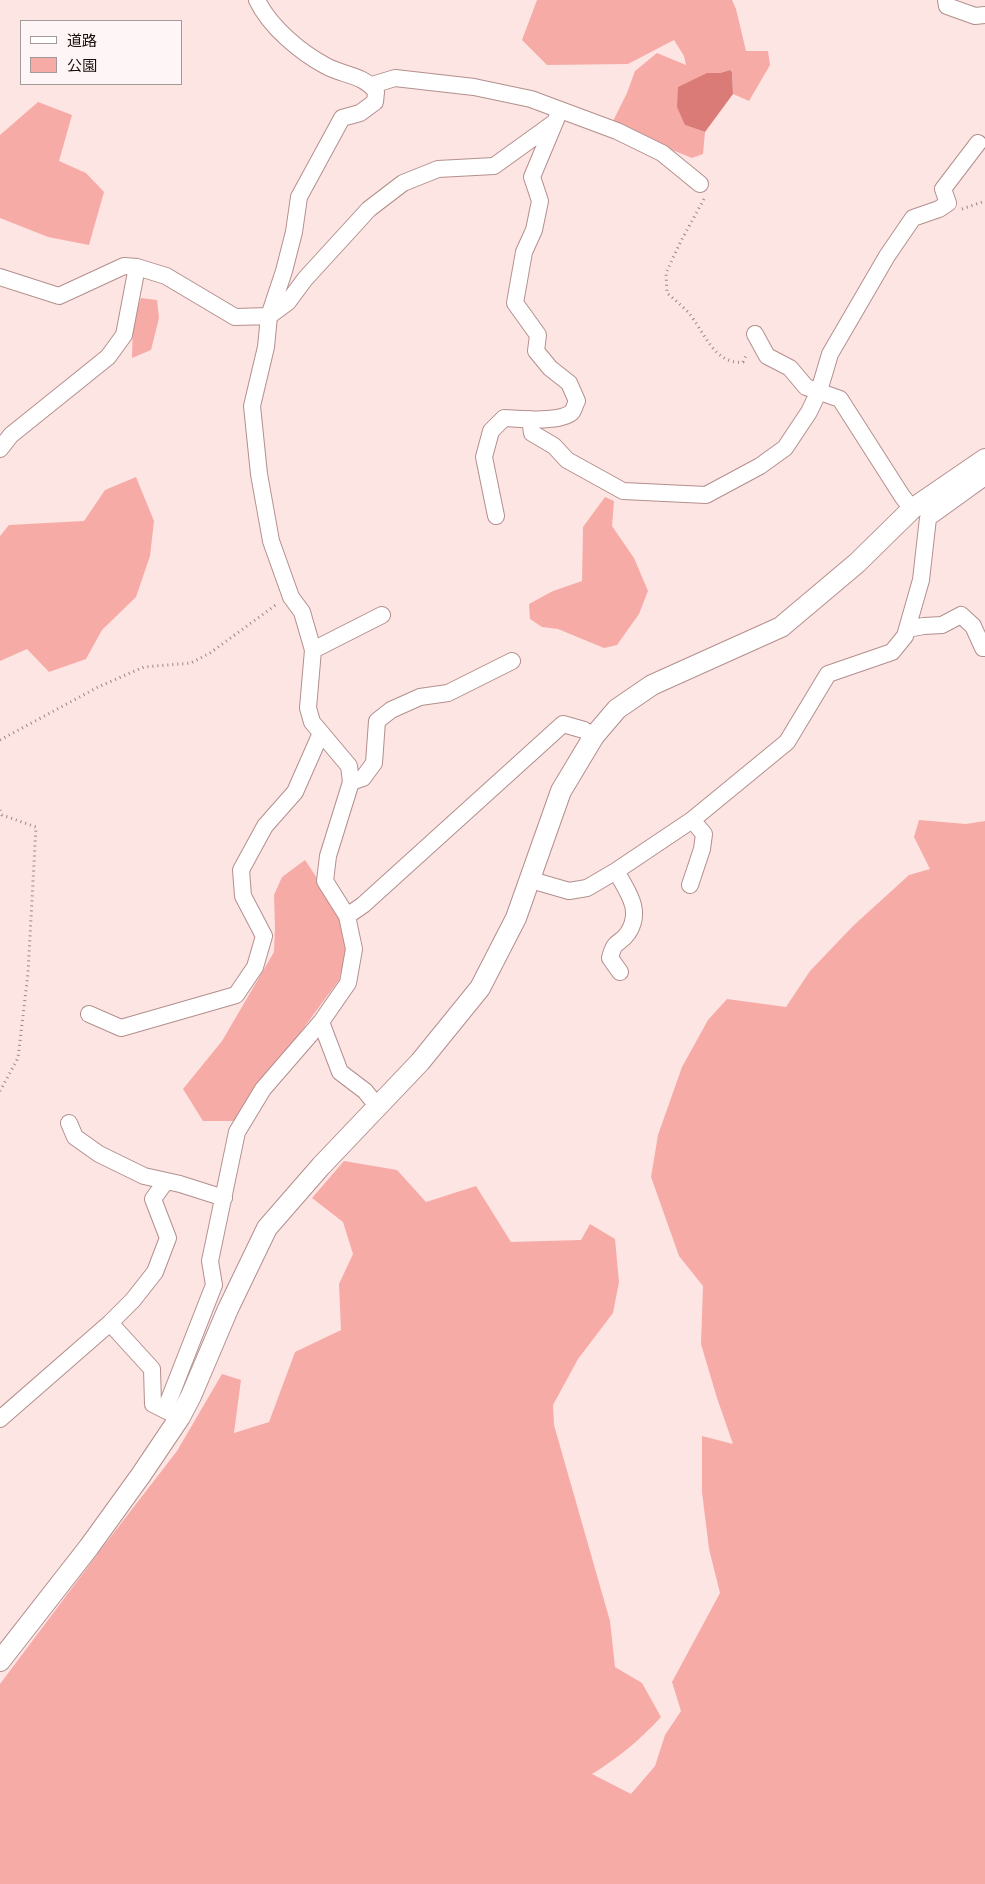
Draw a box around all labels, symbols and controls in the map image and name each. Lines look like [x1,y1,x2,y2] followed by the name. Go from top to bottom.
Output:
[20,20,182,85] legend
[67,32,97,50] text: 道路
[67,57,97,75] text: 公園

